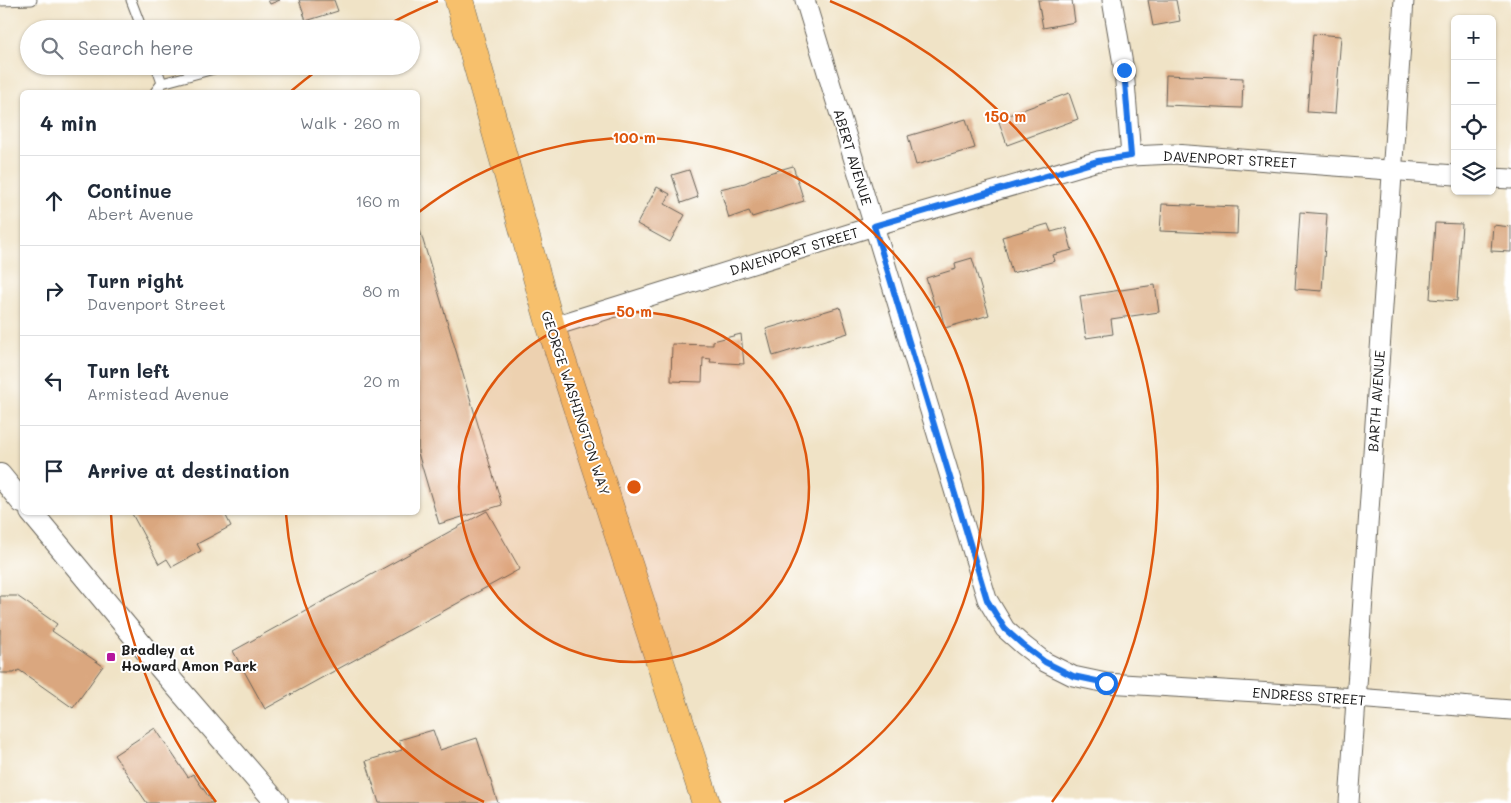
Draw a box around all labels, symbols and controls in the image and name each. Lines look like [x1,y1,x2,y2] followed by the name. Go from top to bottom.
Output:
[1451,15,1496,195] map controls
[1451,15,1496,60] button: +
[20,20,420,75] search box
[38,34,66,62] icon: search
[78,35,194,60] text: Search here
[1113,59,1136,82] route end
[1451,60,1496,105] button: −
[1451,105,1496,150] button: locate
[829,106,877,208] street label: ABERT AVENUE
[984,106,1026,126] text: 150 m
[40,109,97,136] text: 4 min
[300,112,400,133] text: Walk · 260 m
[612,127,656,147] text: 100 m
[1163,146,1298,172] street label: DAVENPORT STREET
[1451,150,1496,195] button: layers
[87,178,172,203] text: Continue
[40,187,68,215] icon: ahead
[355,190,400,211] text: 160 m
[87,203,194,224] text: Abert Avenue
[727,222,861,280] street label: DAVENPORT STREET
[87,268,184,293] text: Turn right
[40,277,68,305] icon: right
[363,280,400,301] text: 80 m
[87,293,226,314] text: Davenport Street
[616,301,652,321] text: 50 m
[537,308,615,498] street label: GEORGE WASHINGTON WAY
[1363,350,1389,452] street label: BARTH AVENUE
[87,358,170,383] text: Turn left
[40,367,68,395] icon: left
[363,370,400,391] text: 20 m
[87,383,229,404] text: Armistead Avenue
[40,457,68,485] icon: arrive
[87,458,290,483] text: Arrive at destination
[625,478,643,496] centre of rings
[121,640,257,675] place label: Bradley at Howard Amon Park
[105,651,117,663] marker: Bradley at Howard Amon Park
[1095,672,1118,695] route start
[1252,683,1367,709] street label: ENDRESS STREET

